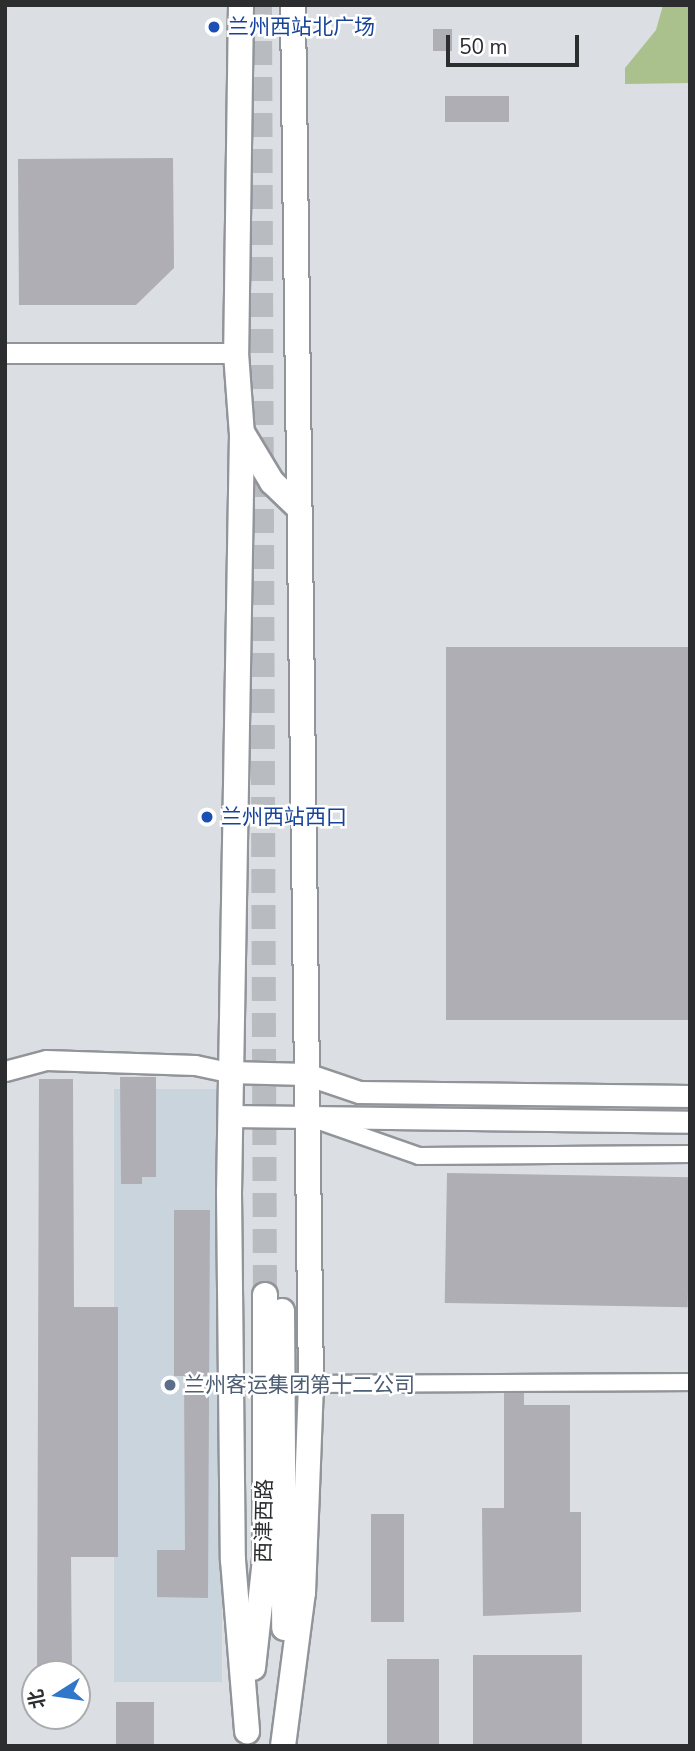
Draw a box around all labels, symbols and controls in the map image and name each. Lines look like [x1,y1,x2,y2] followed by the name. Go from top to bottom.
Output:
[228,14,375,40] place label: 兰州西站北广场
[206,19,222,35] marker: 兰州西站北广场
[450,21,583,65] scale bar
[459,33,508,61] text: 50 m
[221,804,347,830] place label: 兰州西站西口
[199,809,215,825] marker: 兰州西站西口
[184,1372,415,1398] place label: 兰州客运集团第十二公司
[162,1377,178,1393] marker: 兰州客运集团第十二公司
[251,1479,277,1563] street label: 西津西路
[21,1660,91,1730] north arrow
[23,1687,52,1711] text: 北

